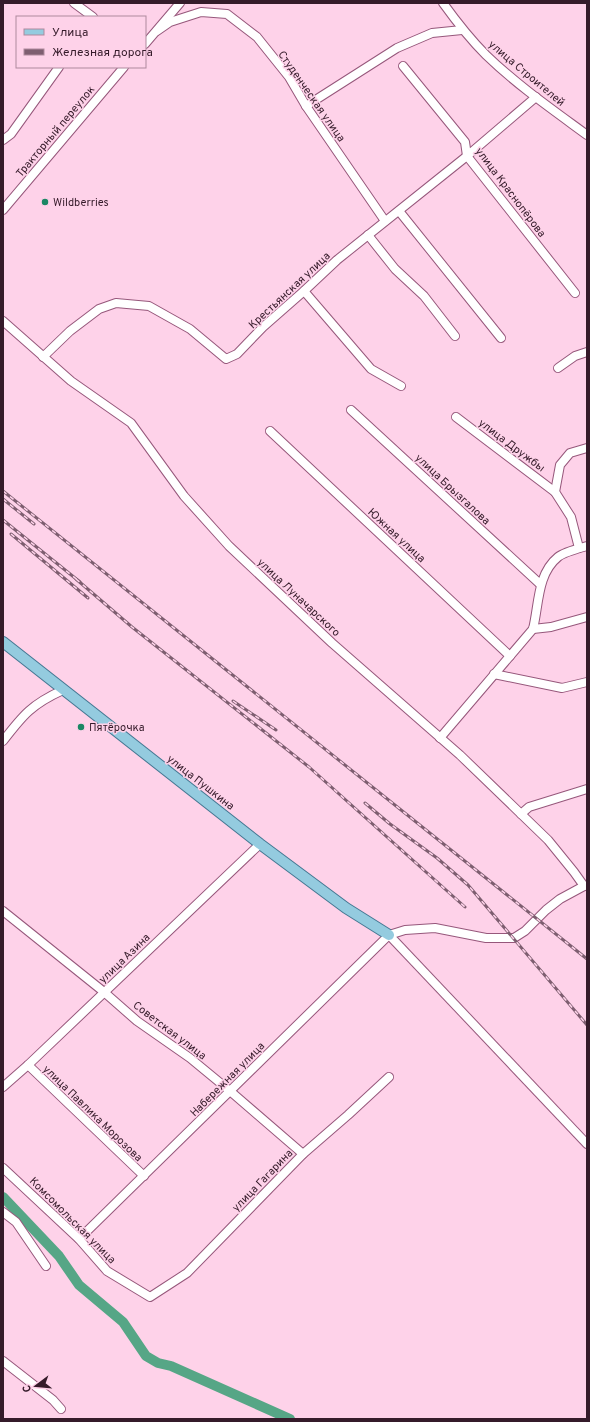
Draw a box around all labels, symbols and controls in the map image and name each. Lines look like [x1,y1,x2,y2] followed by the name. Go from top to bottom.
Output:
[16,16,146,68] legend
[52,25,88,41] text: Улица
[485,38,567,110] street label: улица Строителей
[52,45,153,61] text: Железная дорога
[274,48,348,145] street label: Студенческая улица
[13,83,98,180] street label: Тракторный переулок
[472,145,549,240] street label: улица Краснопёрова
[53,196,109,210] place label: Wildberries
[40,197,50,207] marker: Wildberries
[246,249,334,332] street label: Крестьянская улица
[475,416,548,475] street label: улица Дружбы
[412,451,493,528] street label: улица Брызгалова
[365,506,428,566] street label: Южная улица
[254,556,343,640] street label: улица Луначарского
[89,721,145,735] place label: Пятёрочка
[76,722,86,732] marker: Пятёрочка
[164,752,237,814] street label: улица Пушкина
[96,931,153,987] street label: улица Азина
[130,999,209,1063] street label: Советская улица
[187,1039,268,1120] street label: Набережная улица
[40,1062,145,1165] street label: улица Павлика Морозова
[229,1146,296,1215] street label: улица Гагарина
[26,1175,119,1267] street label: Комсомольская улица
[16,1366,56,1406] north arrow
[20,1383,35,1394] text: С

